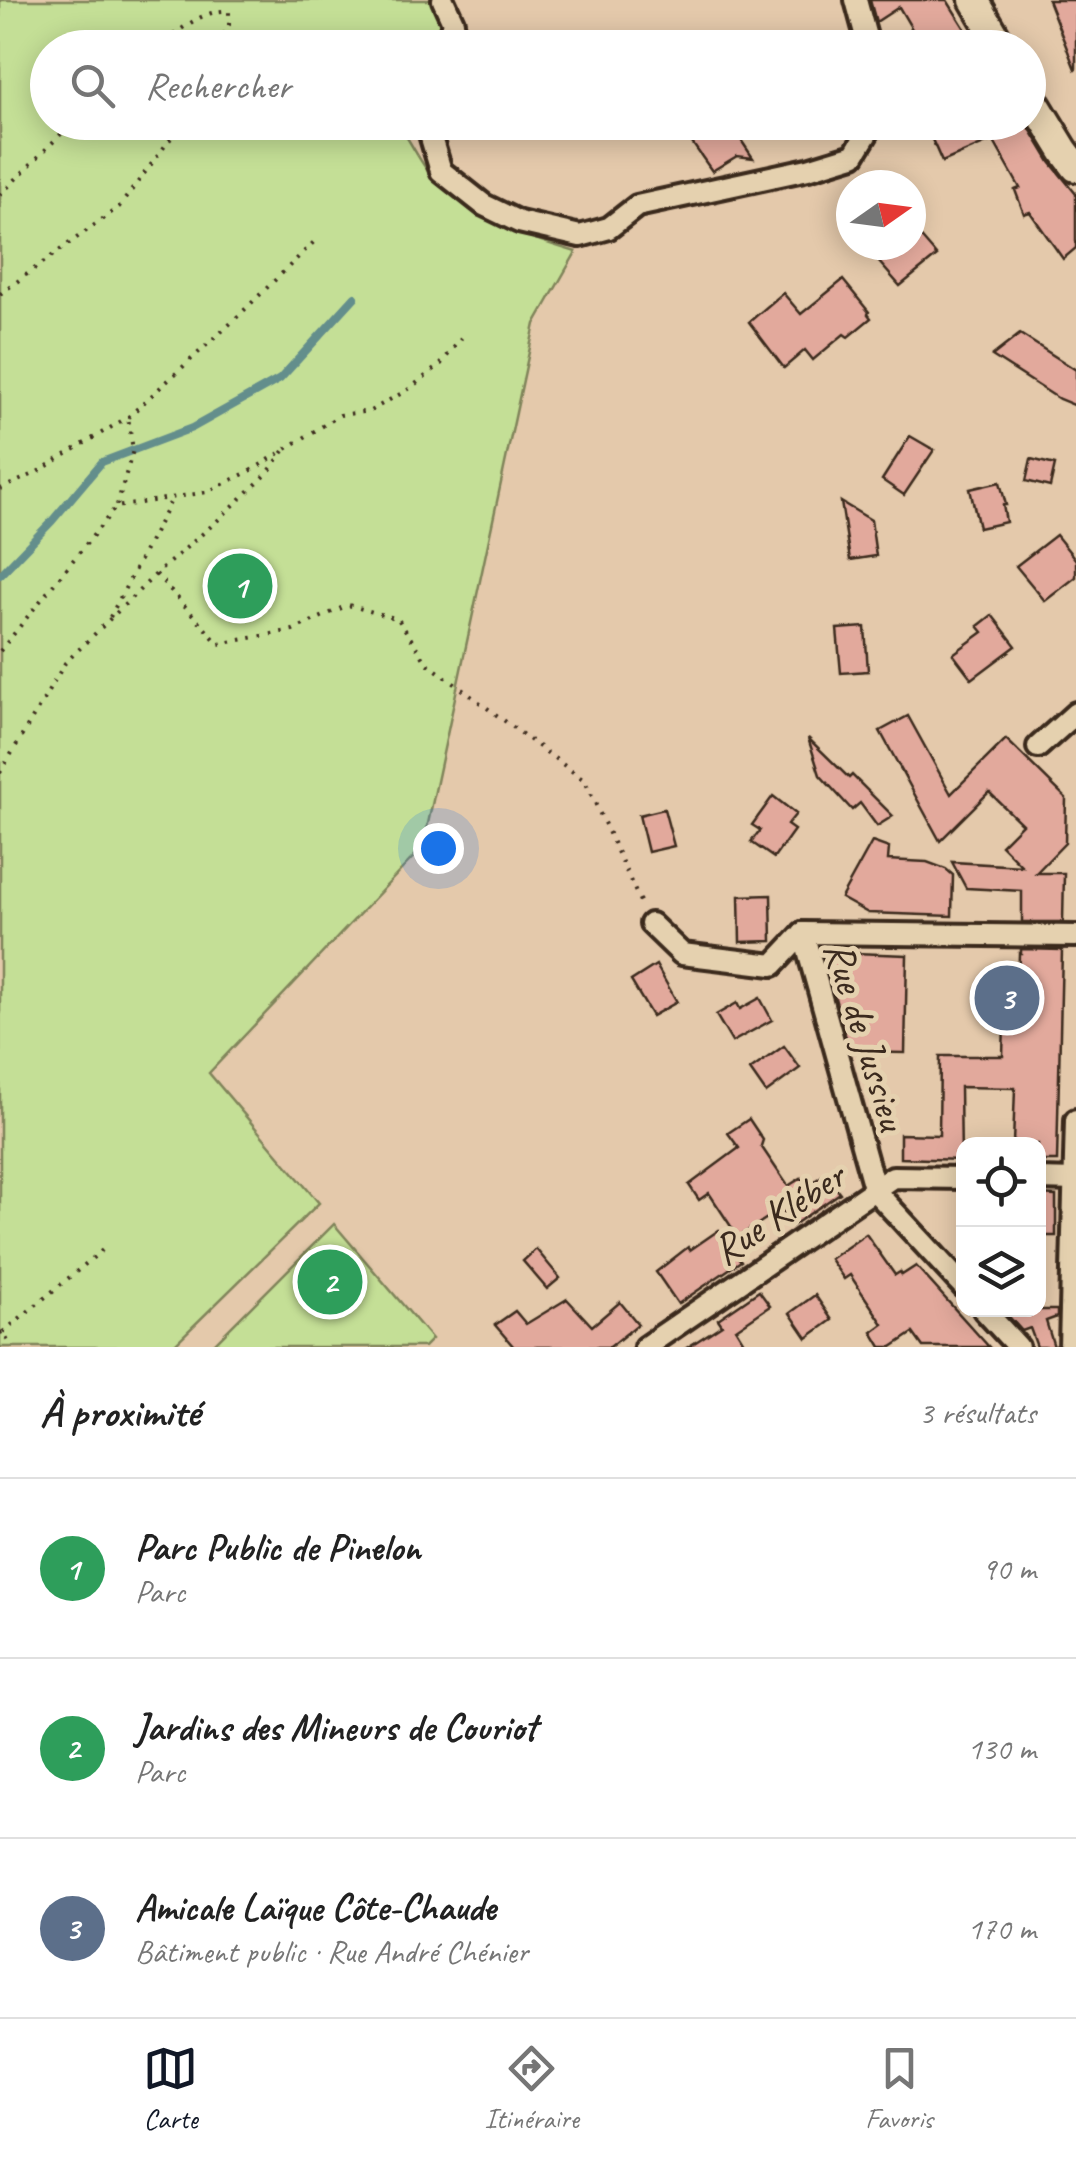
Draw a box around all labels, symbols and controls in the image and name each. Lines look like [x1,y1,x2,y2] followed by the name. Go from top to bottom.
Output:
[30,30,1046,140] search box
[65,58,120,113] icon: search
[145,62,291,109] text: Rechercher
[836,170,926,260] north arrow
[208,548,272,624] pin: 1
[413,823,464,874] your location
[812,935,920,1138] street label: Rue de Jussieu
[974,960,1040,1036] pin: 3
[956,1137,1046,1317] map controls
[956,1137,1046,1227] button: locate
[702,1148,858,1277] street label: Rue Kléber
[956,1227,1046,1317] button: layers
[298,1244,362,1320] pin: 2
[40,1386,200,1439] text: À proximité
[919,1392,1036,1433] text: 3 résultats
[135,1524,420,1571] text: Parc Public de Pinelon
[65,1548,80,1589] text: 1
[982,1548,1036,1589] text: 90 m
[135,1571,185,1612] text: Parc
[135,1704,537,1751] text: Jardins des Mineurs de Couriot
[65,1728,80,1769] text: 2
[967,1728,1036,1769] text: 130 m
[135,1751,185,1792] text: Parc
[135,1884,496,1931] text: Amicale Laïque Côte-Chaude
[65,1908,80,1949] text: 3
[967,1908,1036,1949] text: 170 m
[135,1931,528,1972] text: Bâtiment public · Rue André Chénier
[143,2041,198,2136] tab: Carte
[484,2041,579,2136] tab: Itinéraire
[865,2041,933,2136] tab: Favoris

